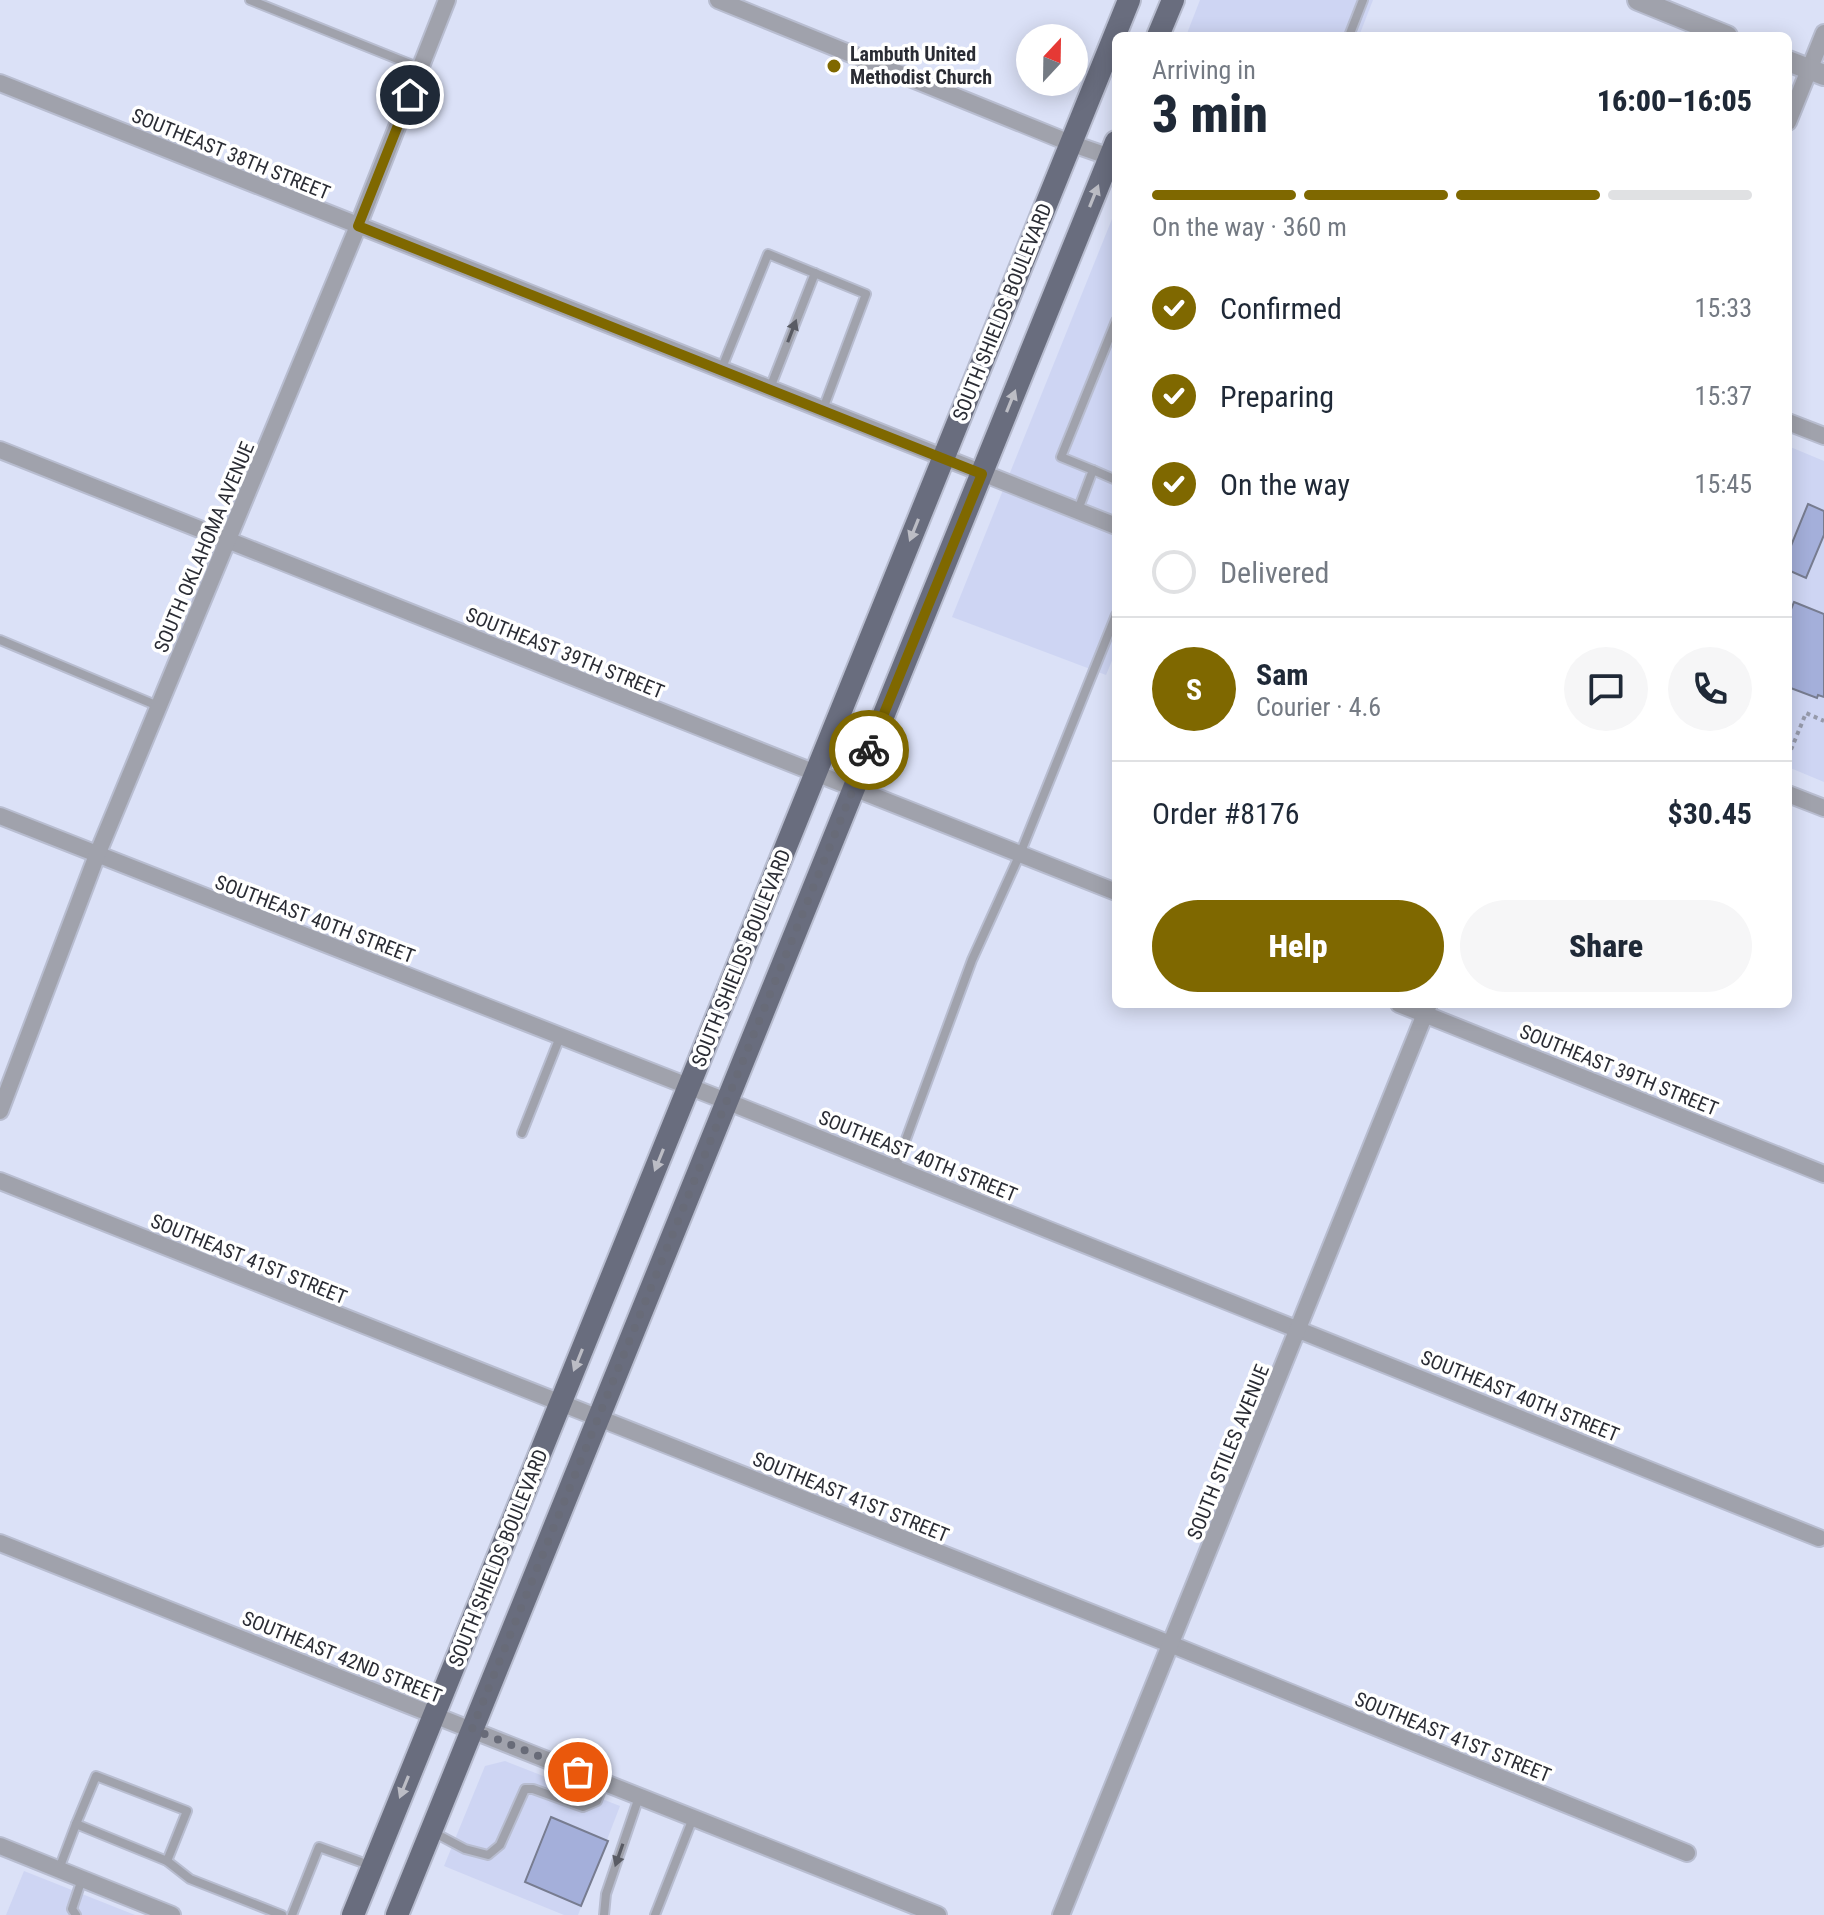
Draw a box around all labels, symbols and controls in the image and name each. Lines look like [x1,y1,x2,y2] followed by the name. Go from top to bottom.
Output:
[1016,24,1088,96] north arrow
[1016,24,1088,96] map controls
[850,42,992,89] place label: Lambuth United Methodist Church
[1152,55,1256,85] text: Arriving in
[825,57,843,75] marker: Lambuth United Methodist Church
[376,61,444,129] pin
[388,73,432,117] icon: home
[1597,83,1752,118] text: 16:00–16:05
[1152,84,1268,145] text: 3 min
[128,103,334,205] street label: SOUTHEAST 38TH STREET
[1088,184,1101,208] one-way arrow
[947,200,1057,424] street label: SOUTH SHIELDS BOULEVARD
[1152,212,1347,242] text: On the way · 360 m
[1152,286,1196,330] icon: check
[1220,291,1342,326] text: Confirmed
[1695,293,1752,323] text: 15:33
[786,319,799,343] one-way arrow
[1152,374,1196,418] icon: check
[1220,379,1334,414] text: Preparing
[1695,381,1752,411] text: 15:37
[1005,389,1018,413] one-way arrow
[149,438,259,656] street label: SOUTH OKLAHOMA AVENUE
[1152,462,1196,506] icon: check
[1220,467,1350,502] text: On the way
[1695,469,1752,499] text: 15:45
[908,518,921,542] one-way arrow
[1220,555,1329,590] text: Delivered
[462,602,668,704] street label: SOUTHEAST 39TH STREET
[1564,647,1648,731] button: chat
[1668,647,1752,731] button: phone
[1256,657,1309,692] text: Sam
[1186,672,1202,707] text: S
[1256,692,1381,722] text: Courier · 4.6
[829,710,909,790] courier
[847,728,891,772] icon: bike
[1152,796,1300,831] text: Order #8176
[1667,796,1752,831] text: $30.45
[686,846,796,1070] street label: SOUTH SHIELDS BOULEVARD
[212,870,418,968] street label: SOUTHEAST 40TH STREET
[1152,900,1444,992] button: Help
[1460,900,1752,992] button: Share
[1516,1019,1722,1121] street label: SOUTHEAST 39TH STREET
[815,1105,1021,1207] street label: SOUTHEAST 40TH STREET
[652,1148,665,1172] one-way arrow
[147,1209,351,1309] street label: SOUTHEAST 41ST STREET
[1417,1345,1623,1447] street label: SOUTHEAST 40TH STREET
[571,1348,584,1372] one-way arrow
[1182,1361,1274,1543] street label: SOUTH STILES AVENUE
[443,1446,553,1670] street label: SOUTH SHIELDS BOULEVARD
[749,1447,953,1547] street label: SOUTHEAST 41ST STREET
[239,1606,445,1708] street label: SOUTHEAST 42ND STREET
[1351,1687,1555,1787] street label: SOUTHEAST 41ST STREET
[544,1738,612,1806] pin
[556,1750,600,1794] icon: bag
[397,1775,410,1799] one-way arrow
[612,1843,624,1867] one-way arrow

